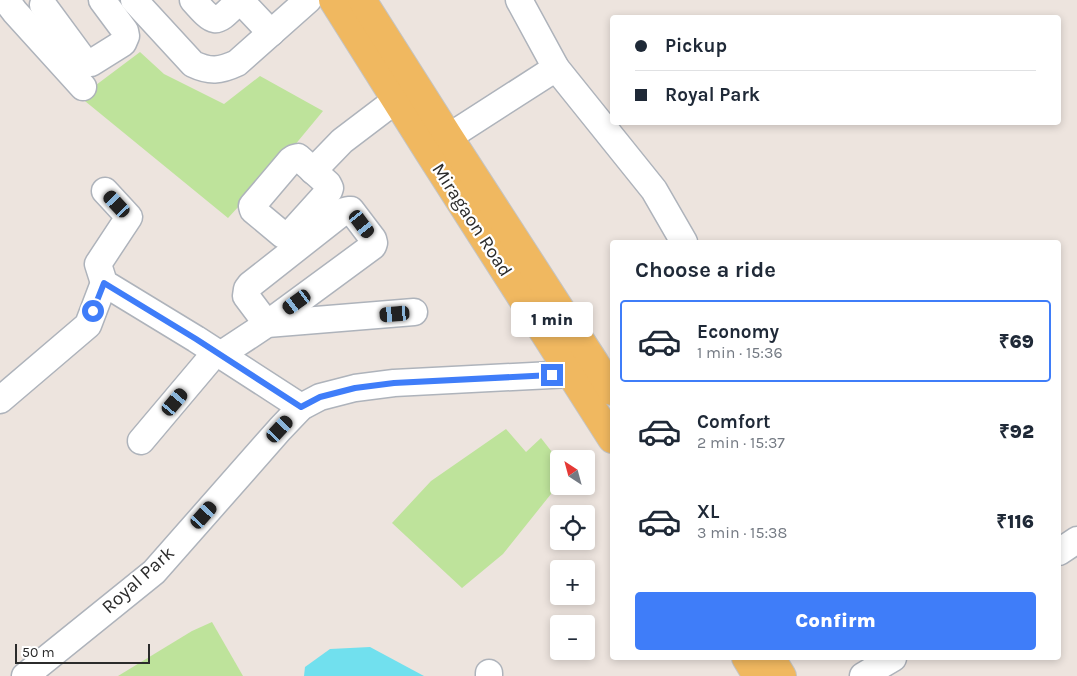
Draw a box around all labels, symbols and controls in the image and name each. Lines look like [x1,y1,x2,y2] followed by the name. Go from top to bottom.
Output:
[665,35,727,57] text: Pickup
[665,84,760,106] text: Royal Park
[427,159,517,281] street label: Miragaon Road
[101,188,132,220] car
[346,208,377,240] car
[635,257,776,283] text: Choose a ride
[280,287,313,317] car
[82,300,104,322] route start
[511,302,593,338] callout: 1 min
[379,305,410,323] car
[531,310,573,329] text: 1 min
[637,319,682,364] icon: car
[697,321,779,343] text: Economy
[999,331,1034,353] text: ₹69
[697,343,783,362] text: 1 min · 15:36
[541,364,563,386] route end
[159,386,190,418] car
[637,409,682,454] icon: car
[697,411,771,433] text: Comfort
[264,413,295,445] car
[999,421,1034,443] text: ₹92
[697,433,785,452] text: 2 min · 15:37
[550,450,595,495] north arrow
[550,450,595,660] map controls
[188,499,219,531] car
[637,499,682,544] icon: car
[697,501,719,523] text: XL
[550,505,595,550] button: locate
[996,511,1034,533] text: ₹116
[697,523,787,542] text: 3 min · 15:38
[97,542,179,618] street label: Royal Park
[550,560,595,605] button: +
[635,592,1036,650] button: Confirm
[550,615,595,660] button: −
[15,641,150,664] scale bar
[22,644,55,661] text: 50 m

